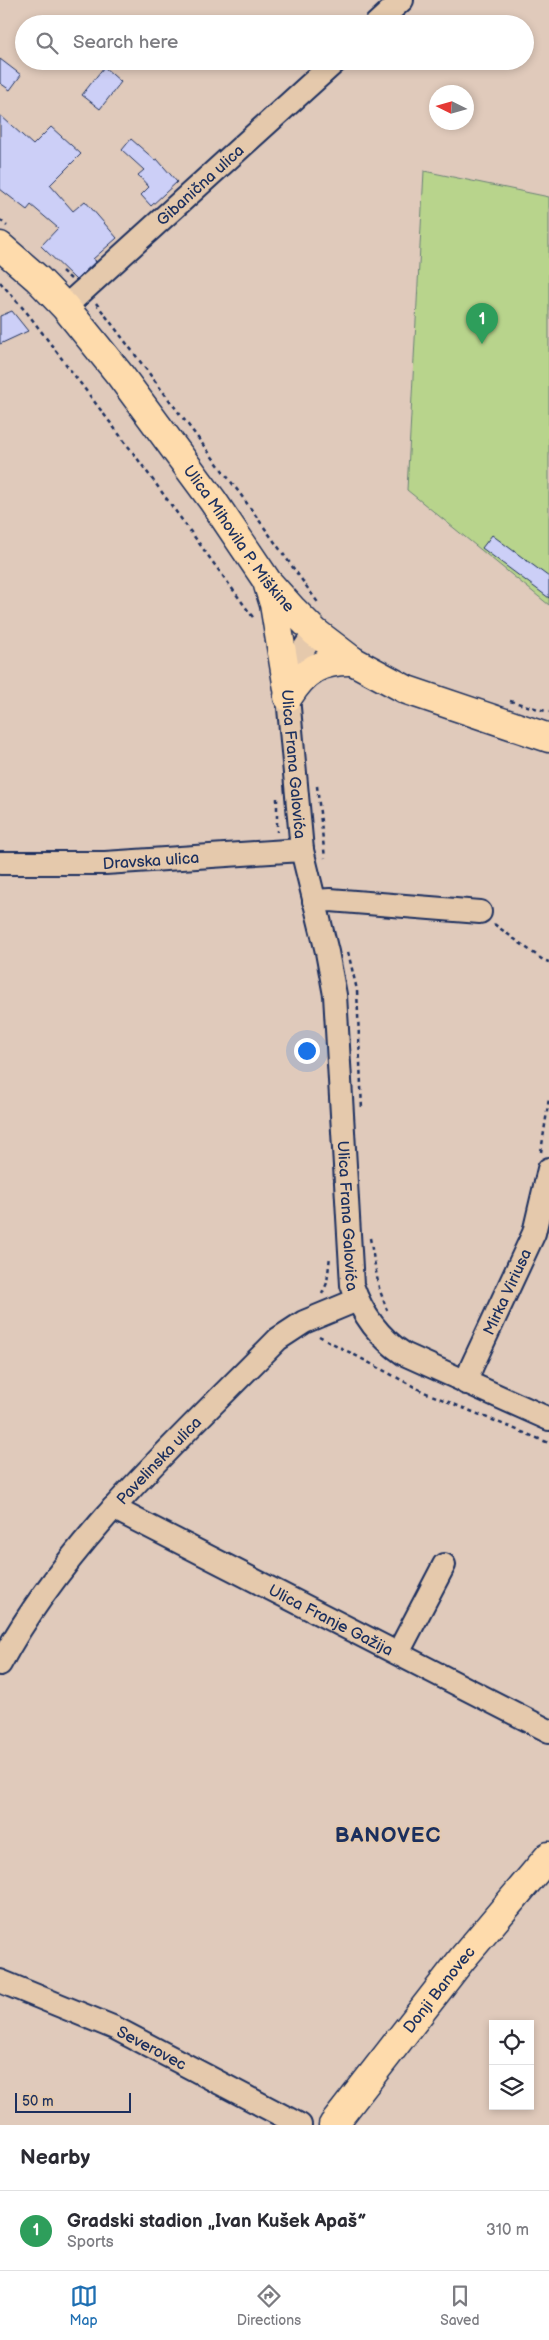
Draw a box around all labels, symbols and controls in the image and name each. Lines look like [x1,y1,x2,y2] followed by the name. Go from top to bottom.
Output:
[15,15,534,70] search box
[33,29,61,57] icon: search
[73,31,178,54] text: Search here
[429,85,474,130] north arrow
[153,141,248,230] street label: Gibanična ulica
[466,303,498,344] pin: 1
[179,462,298,617] street label: Ulica Mihovila P. Miškine
[277,689,309,840] street label: Ulica Frana Galovića
[102,849,200,874] street label: Dravska ulica
[294,1038,320,1064] your location
[333,1140,361,1294] street label: Ulica Frana Galovića
[480,1246,536,1338] street label: Mirka Viriusa
[113,1413,206,1509] street label: Pavelinska ulica
[265,1581,396,1661] street label: Ulica Franje Gažija
[335,1823,441,1848] district label: BANOVEC
[400,1943,480,2037] street label: Donji Banovec
[489,2020,534,2110] map controls
[489,2020,534,2065] button: locate
[113,2023,189,2075] street label: Severovec
[489,2065,534,2110] button: layers
[15,2090,131,2113] scale bar
[22,2093,54,2110] text: 50 m
[20,2145,90,2170] text: Nearby
[67,2210,366,2233] text: Gradski stadion „Ivan Kušek Apaš”
[33,2221,39,2240] text: 1
[486,2221,529,2240] text: 310 m
[67,2233,114,2252] text: Sports
[70,2282,98,2329] tab: Map
[237,2282,301,2329] tab: Directions
[440,2282,479,2329] tab: Saved

